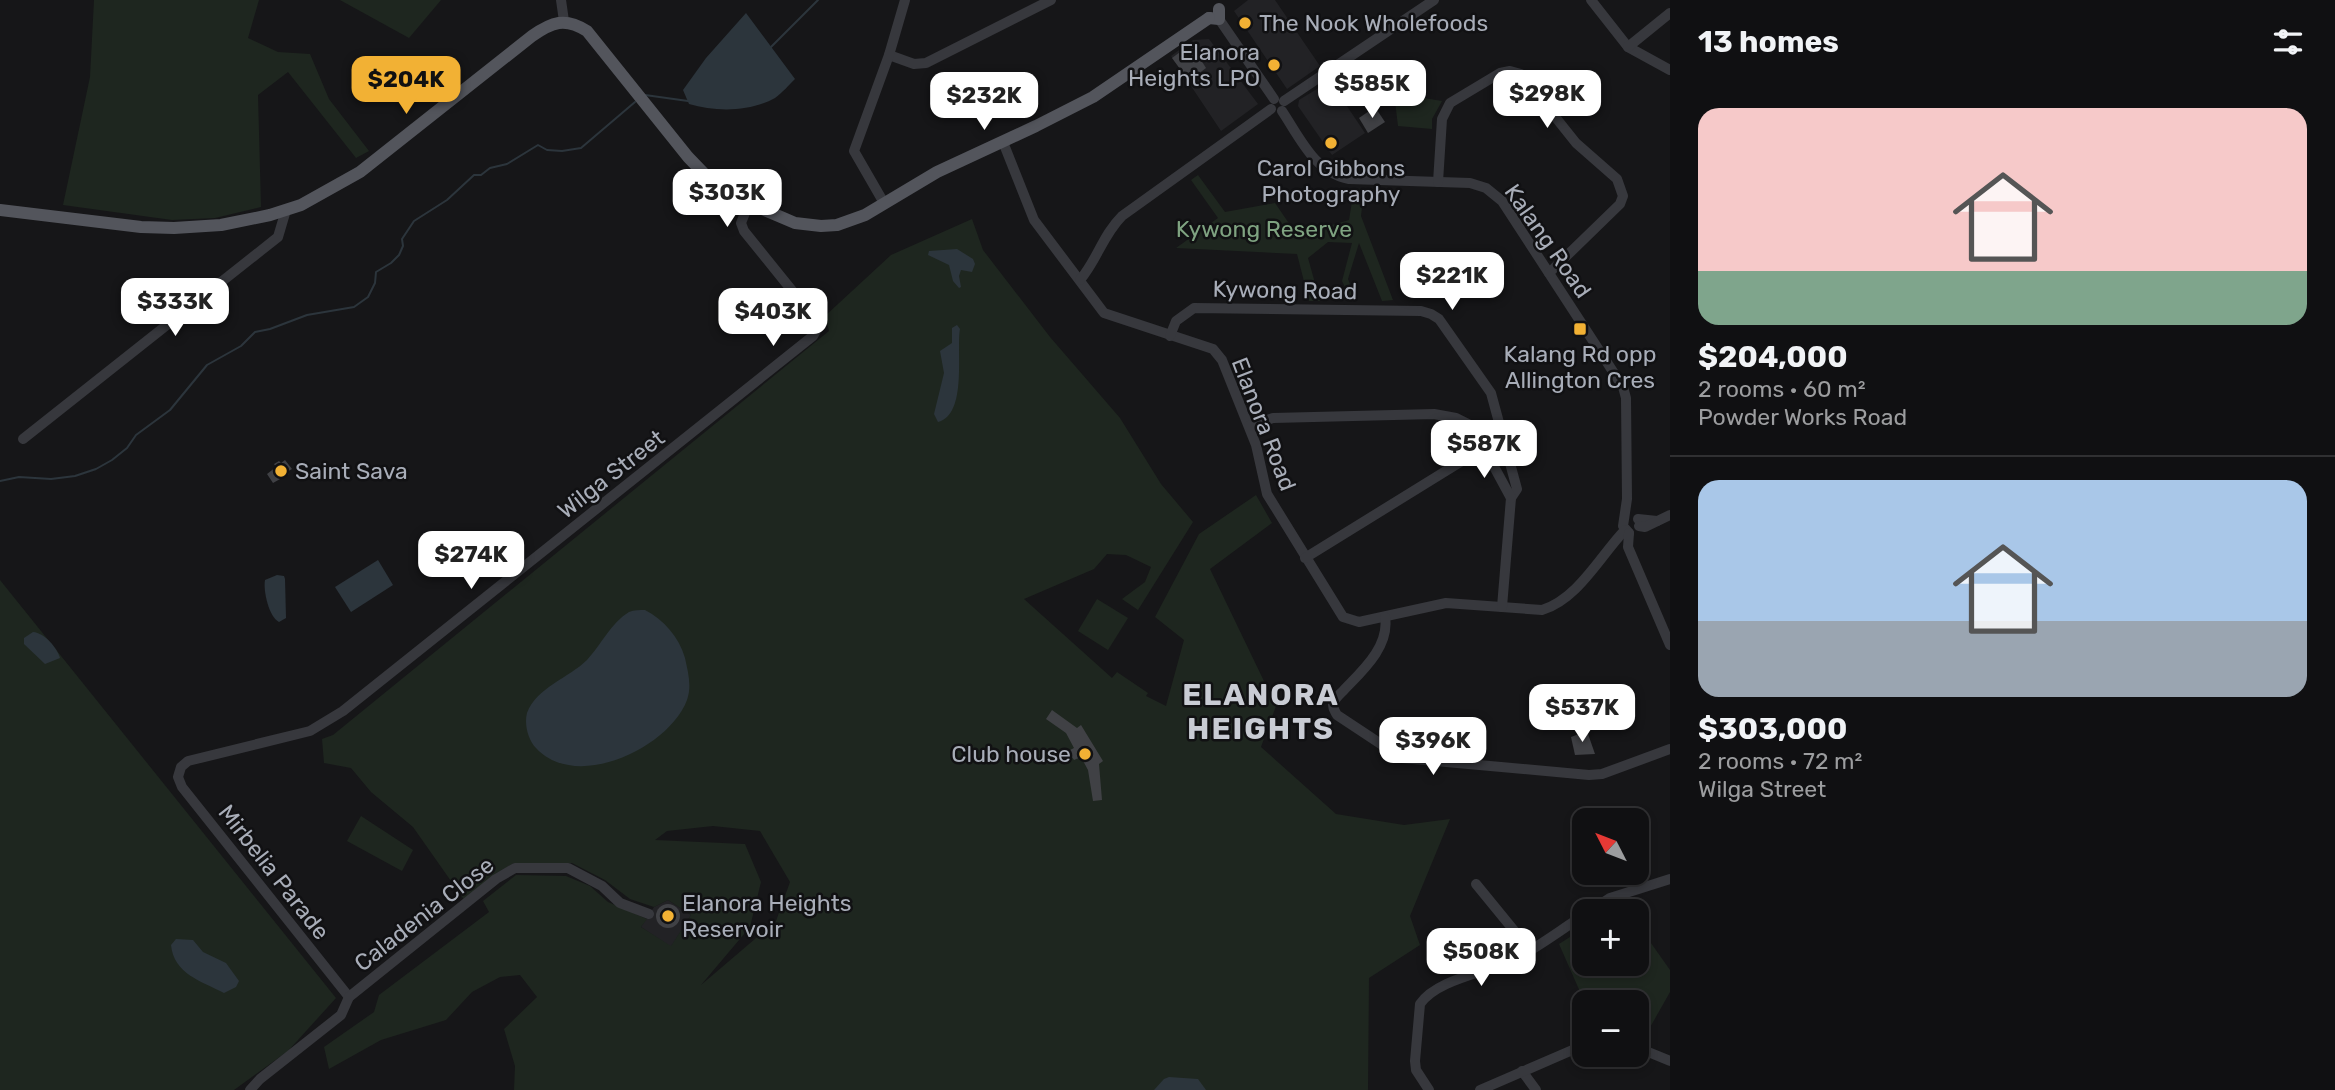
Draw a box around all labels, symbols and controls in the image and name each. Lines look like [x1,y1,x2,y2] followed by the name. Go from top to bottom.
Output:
[1259,9,1488,37] place label: The Nook Wholefoods
[1237,15,1253,31] marker: The Nook Wholefoods
[2269,23,2307,61] icon: filters
[1698,24,1839,60] text: 13 homes
[1128,38,1260,92] place label: Elanora Heights LPO
[357,57,455,116] pin: $204K
[1266,57,1282,73] marker: Elanora Heights LPO
[1323,60,1421,120] pin: $585K
[368,65,444,93] text: $204K
[1334,69,1410,97] text: $585K
[1498,71,1596,130] pin: $298K
[935,72,1033,132] pin: $232K
[1509,79,1585,107] text: $298K
[946,81,1022,109] text: $232K
[1323,135,1339,151] marker: Carol Gibbons Photography
[1257,154,1405,208] place label: Carol Gibbons Photography
[1940,154,2066,280] icon: home
[678,170,776,229] pin: $303K
[689,178,765,206] text: $303K
[1499,179,1597,303] street label: Kalang Road
[1176,215,1352,243] park label: Kywong Reserve
[1403,252,1501,312] pin: $221K
[1416,261,1488,289] text: $221K
[1213,275,1357,305] street label: Kywong Road
[126,278,224,338] pin: $333K
[137,287,213,315] text: $333K
[724,288,822,348] pin: $403K
[734,297,812,325] text: $403K
[1572,321,1588,337] marker: Kalang Rd opp Allington Cres
[1698,339,1848,375] text: $204,000
[1504,340,1656,394] place label: Kalang Rd opp Allington Cres
[1226,353,1302,495] street label: Elanora Road
[1698,375,1866,403] text: 2 rooms · 60 m²
[1698,403,1907,431] text: Powder Works Road
[1435,420,1533,480] pin: $587K
[552,424,670,524] street label: Wilga Street
[1447,429,1521,457] text: $587K
[295,457,408,485] place label: Saint Sava
[273,463,289,479] marker: Saint Sava
[1940,526,2066,652] icon: home
[422,532,520,591] pin: $274K
[434,540,508,568] text: $274K
[1182,677,1340,747] district label: ELANORA HEIGHTS
[1533,684,1631,744] pin: $537K
[1545,693,1619,721] text: $537K
[1698,711,1847,747] text: $303,000
[1384,718,1482,777] pin: $396K
[1395,726,1471,754] text: $396K
[951,740,1071,768] place label: Club house
[1077,746,1093,762] marker: Club house
[1698,747,1862,775] text: 2 rooms · 72 m²
[1698,775,1826,803] text: Wilga Street
[213,799,335,945] street label: Mirbelia Parade
[1572,808,1648,886] north arrow
[1572,808,1649,1067] map controls
[349,851,499,977] street label: Caladenia Close
[682,889,851,943] place label: Elanora Heights Reservoir
[1572,899,1649,976] button: +
[660,908,676,924] marker: Elanora Heights Reservoir
[1432,928,1530,988] pin: $508K
[1443,937,1519,965] text: $508K
[1572,990,1649,1067] button: −

